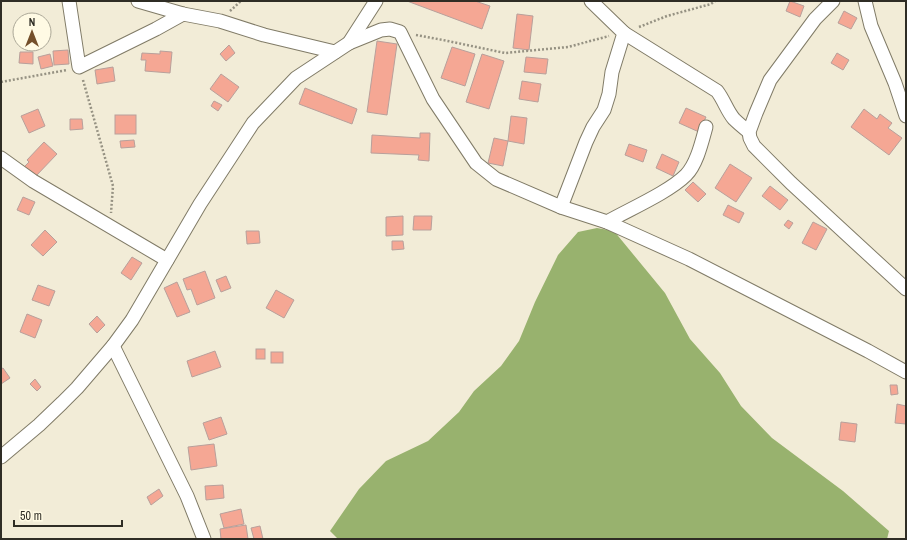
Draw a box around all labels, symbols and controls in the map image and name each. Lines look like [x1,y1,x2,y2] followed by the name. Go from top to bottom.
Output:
[12,12,52,52] north arrow
[29,15,35,29] text: N
[14,502,122,528] scale bar
[20,508,42,524] text: 50 m

